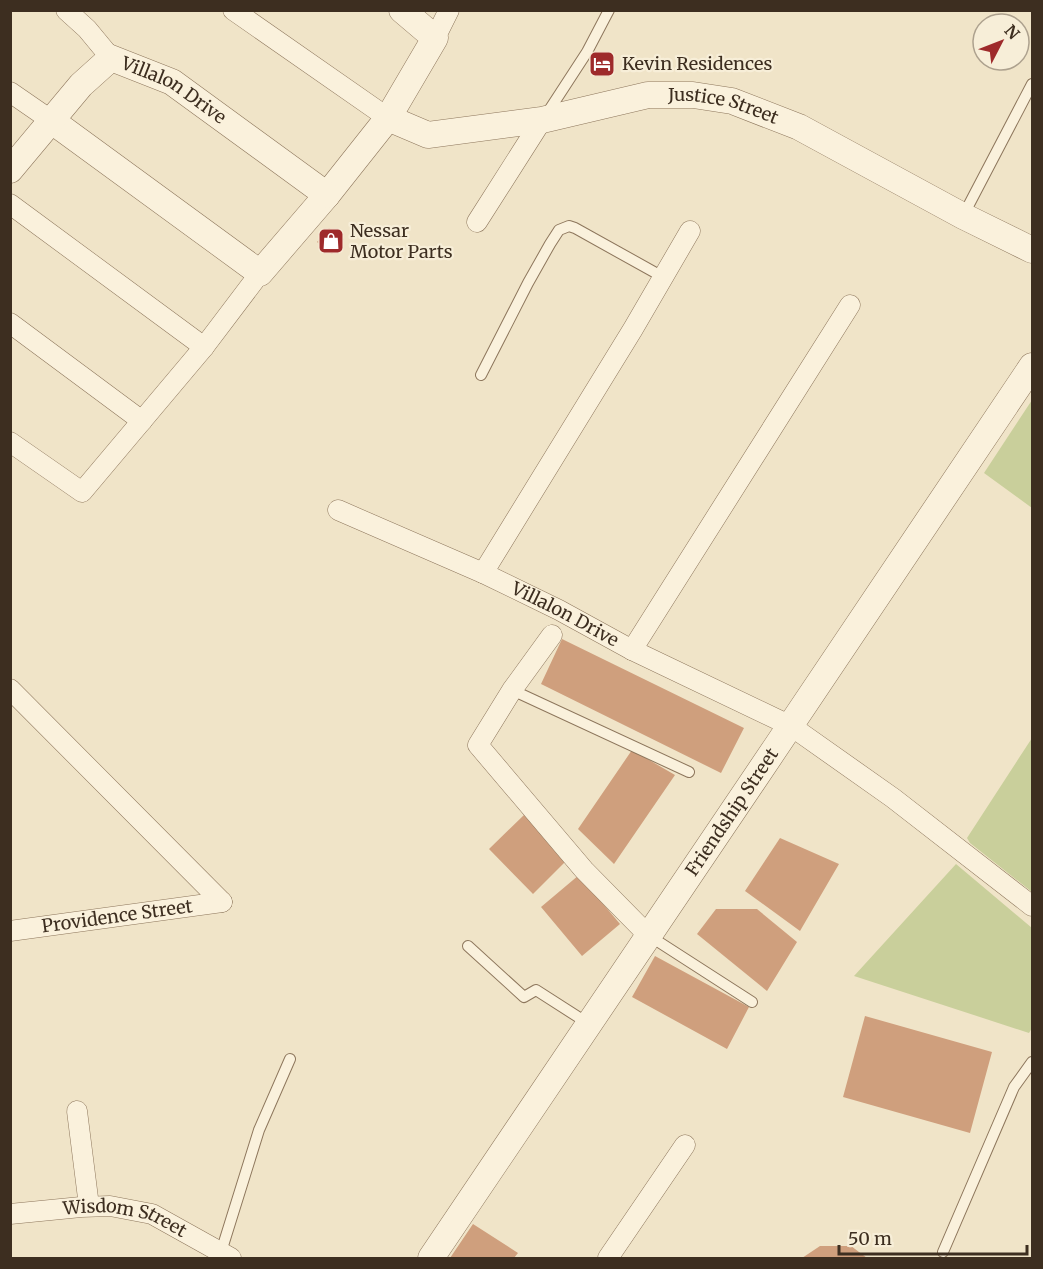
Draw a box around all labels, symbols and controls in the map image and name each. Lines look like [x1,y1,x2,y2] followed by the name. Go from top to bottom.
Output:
[971,12,1031,72] north arrow
[1000,21,1024,44] text: N
[587,49,617,79] hotel icon: Kevin Residences
[117,51,231,129] street label: Villalon Drive
[622,52,772,75] place label: Kevin Residences
[667,83,782,129] street label: Justice Street
[350,219,453,263] place label: Nessar Motor Parts
[316,226,346,256] shop icon: Nessar Motor Parts
[507,576,623,651] street label: Villalon Drive
[680,743,783,880] street label: Friendship Street
[40,894,194,938] street label: Providence Street
[61,1194,191,1242] street label: Wisdom Street
[839,1218,1026,1256] scale bar
[848,1227,892,1250] text: 50 m

